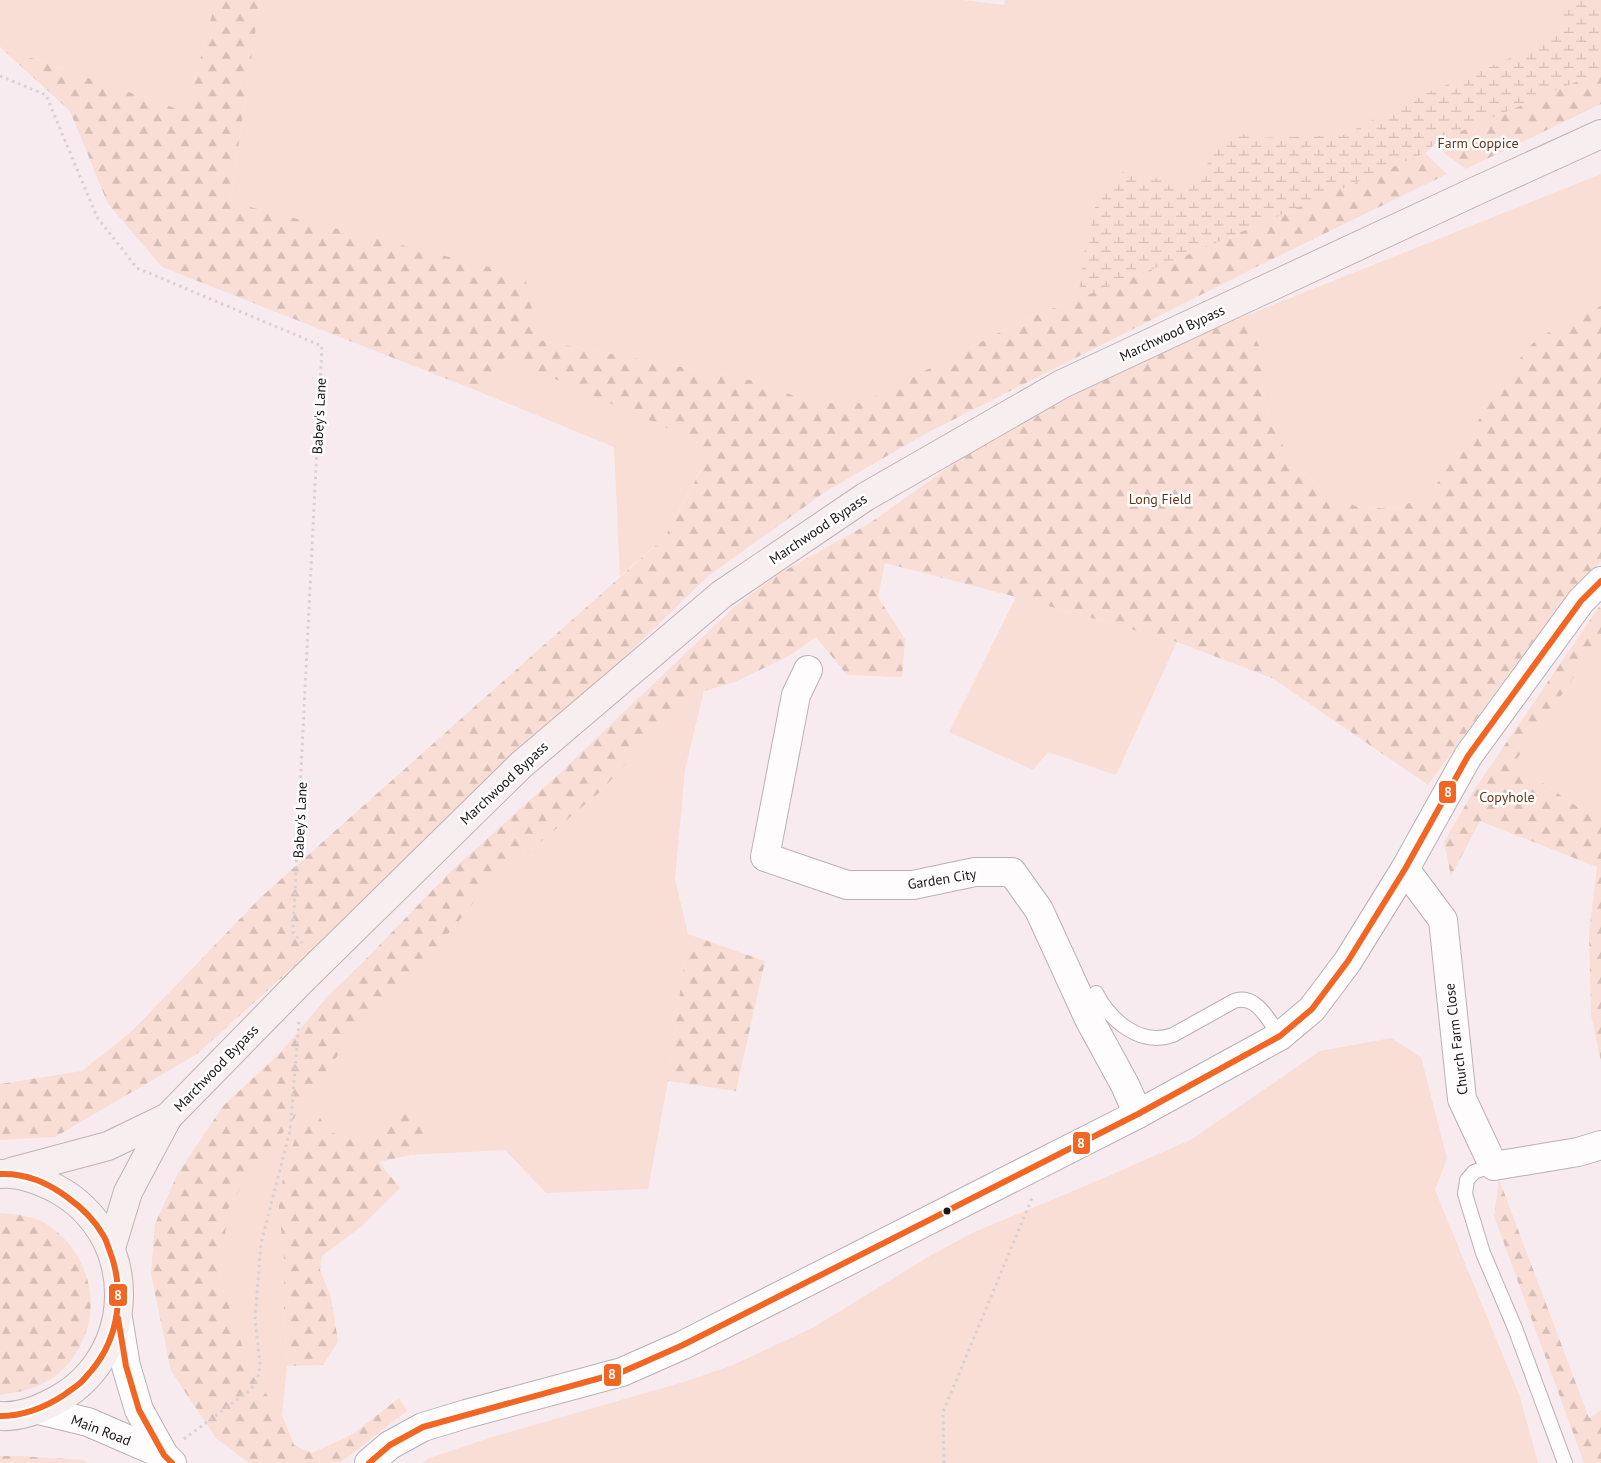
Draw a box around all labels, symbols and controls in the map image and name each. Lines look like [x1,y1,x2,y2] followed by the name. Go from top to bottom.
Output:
[1437,134,1519,152] park label: Farm Coppice
[1116,301,1228,365] street label: Marchwood Bypass
[308,377,330,455] street label: Babey's Lane
[766,490,870,568] street label: Marchwood Bypass
[1129,490,1191,508] park label: Long Field
[456,737,552,829] street label: Marchwood Bypass
[1438,780,1457,804] line badge: 8
[289,781,311,859] street label: Babey's Lane
[1444,783,1452,801] text: 8
[1479,788,1535,806] park label: Copyhole
[906,865,978,893] street label: Garden City
[1440,982,1472,1096] street label: Church Farm Close
[170,1021,262,1115] street label: Marchwood Bypass
[1072,1131,1091,1155] line badge: 8
[1077,1134,1085,1152] text: 8
[942,1206,952,1216] unlabelled marker
[108,1283,128,1307] line badge: 8
[114,1286,122,1304] text: 8
[603,1363,622,1387] line badge: 8
[608,1365,616,1383] text: 8
[68,1410,134,1450] street label: Main Road

